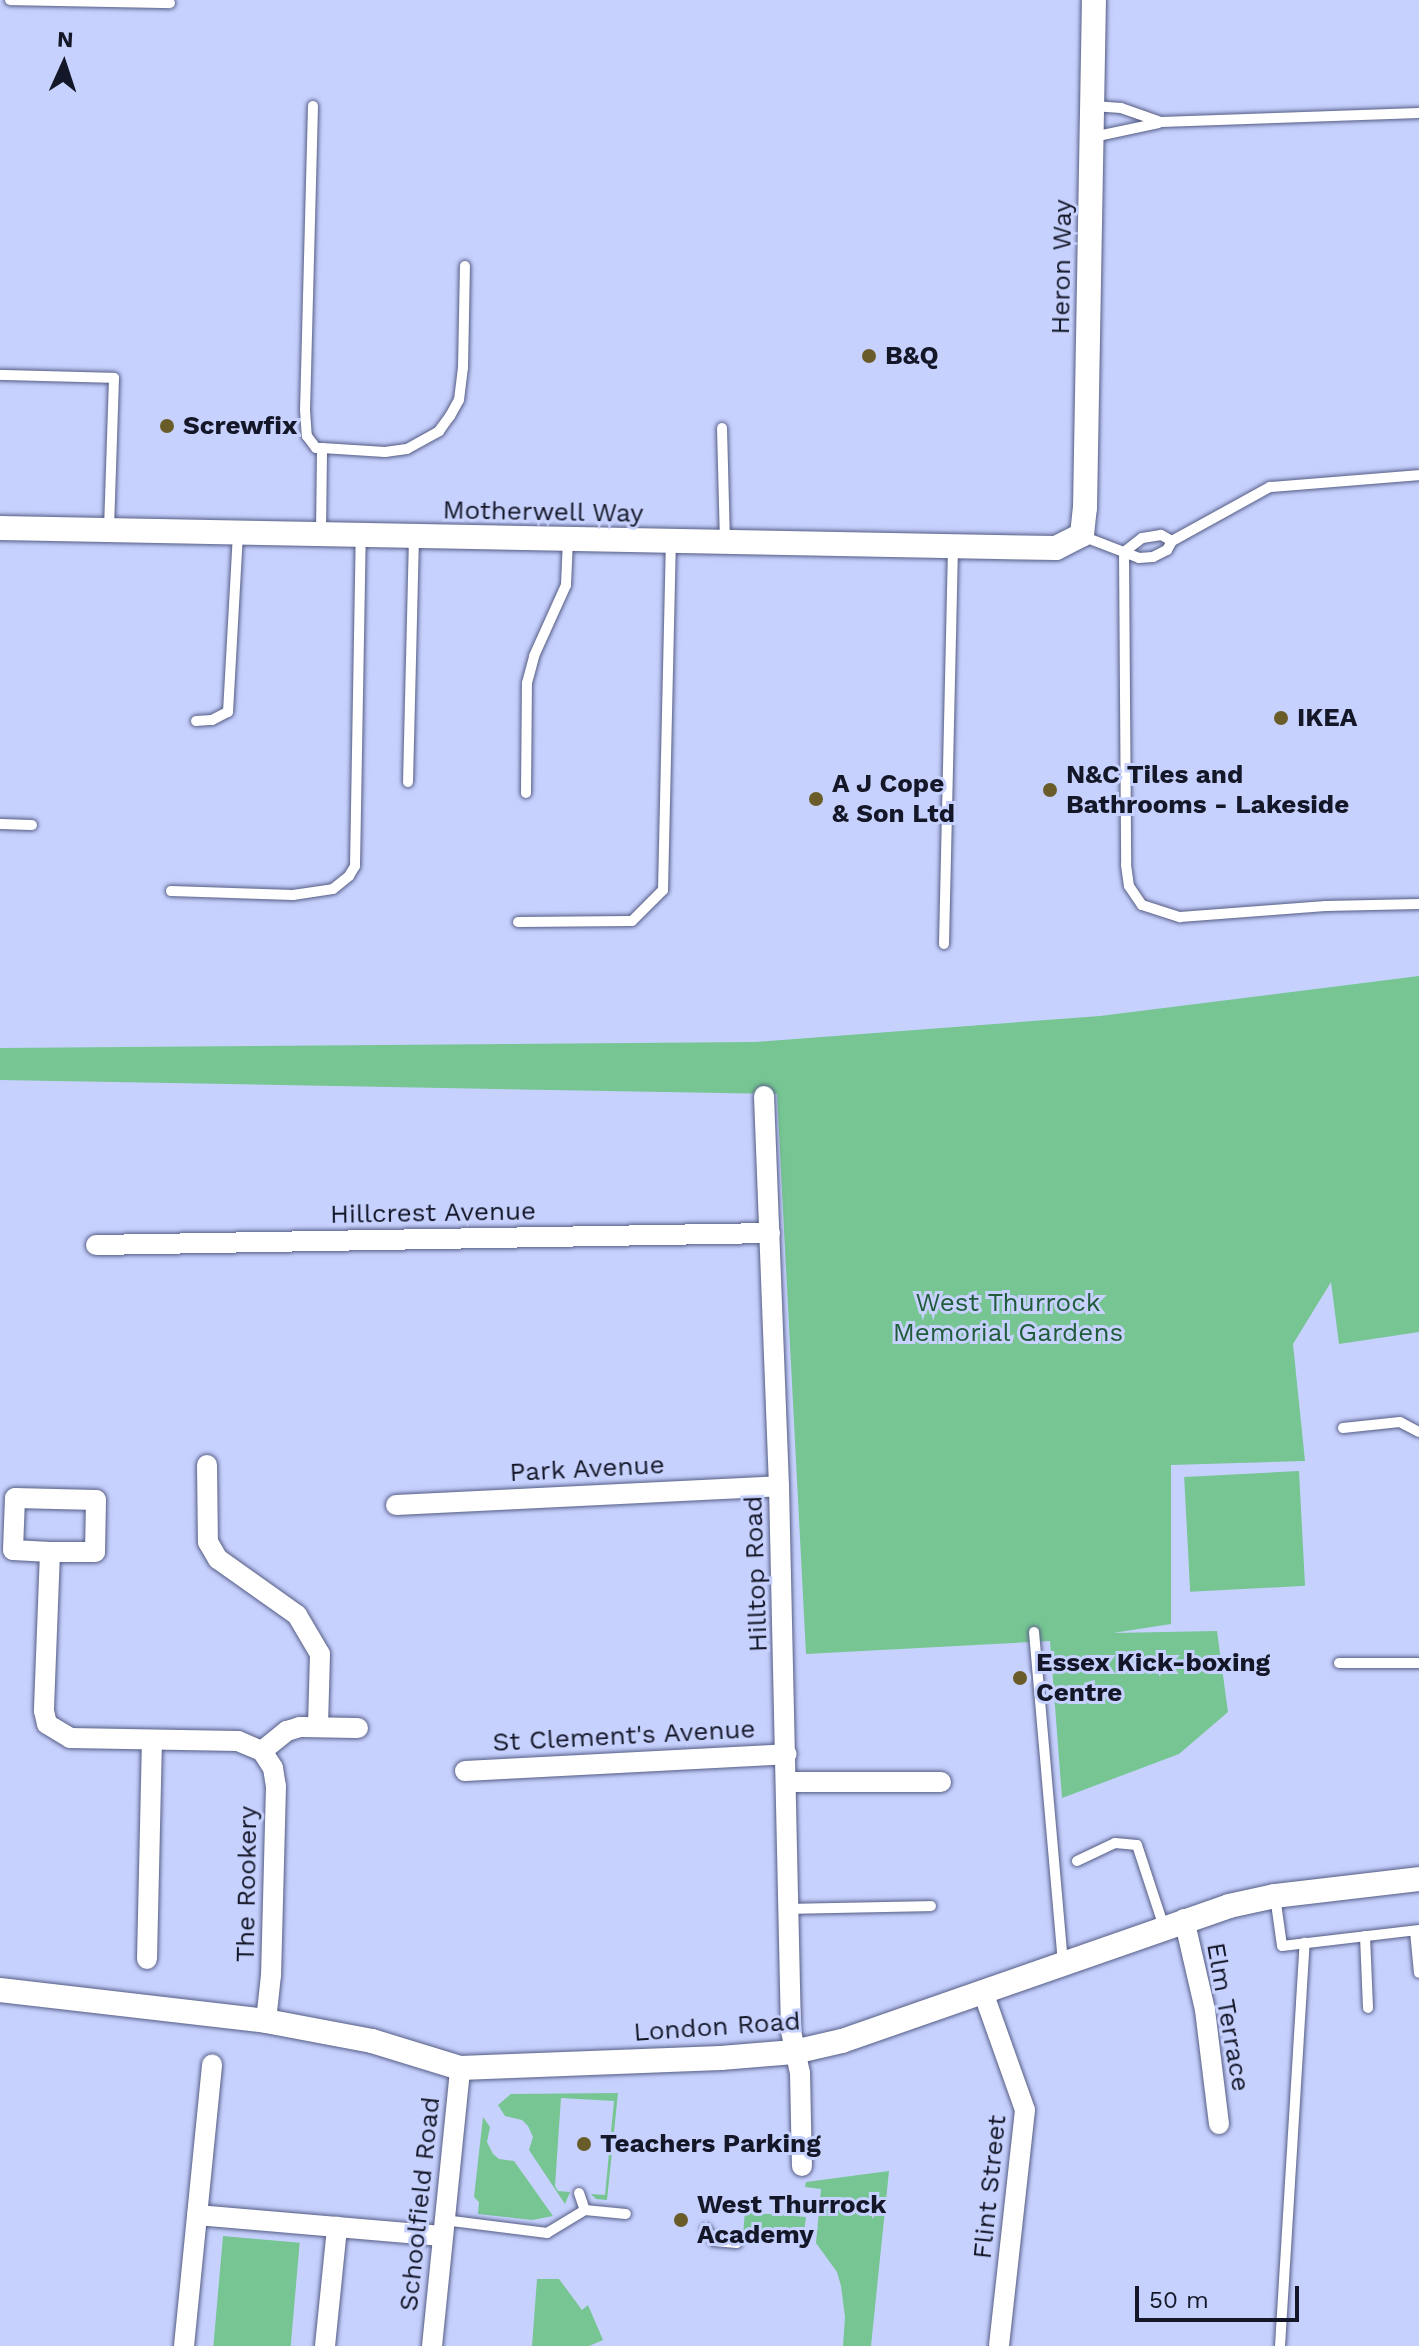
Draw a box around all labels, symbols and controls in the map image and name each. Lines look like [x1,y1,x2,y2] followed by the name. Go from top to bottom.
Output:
[24,24,104,104] north arrow
[56,27,74,52] text: N
[1045,199,1079,335] street label: Heron Way
[885,340,939,372] place label: B&Q
[860,347,878,365] marker: B&Q
[183,410,297,442] place label: Screwfix
[158,417,176,435] marker: Screwfix
[442,495,644,529] street label: Motherwell Way
[1297,702,1357,734] place label: IKEA
[1272,709,1290,727] marker: IKEA
[1066,759,1349,820] place label: N&C Tiles and Bathrooms - Lakeside
[832,768,955,830] place label: A J Cope & Son Ltd
[1041,781,1059,799] marker: N&C Tiles and Bathrooms - Lakeside
[807,790,825,808] marker: A J Cope & Son Ltd
[329,1196,537,1230] street label: Hillcrest Avenue
[892,1287,1124,1348] park label: West Thurrock Memorial Gardens
[508,1449,666,1489] street label: Park Avenue
[738,1495,774,1653] street label: Hilltop Road
[1036,1647,1271,1708] place label: Essex Kick-boxing Centre
[1011,1669,1029,1687] marker: Essex Kick-boxing Centre
[491,1714,757,1758] street label: St Clement's Avenue
[230,1805,264,1963] street label: The Rookery
[1200,1940,1256,2094] street label: Elm Terrace
[633,2006,801,2048] street label: London Road
[393,2095,447,2313] street label: Schoolfield Road
[967,2113,1013,2261] street label: Flint Street
[600,2128,821,2160] place label: Teachers Parking
[575,2135,593,2153] marker: Teachers Parking
[697,2189,887,2250] place label: West Thurrock Academy
[672,2211,690,2229] marker: West Thurrock Academy
[1139,2270,1303,2320] scale bar
[1149,2286,1209,2314] text: 50 m

